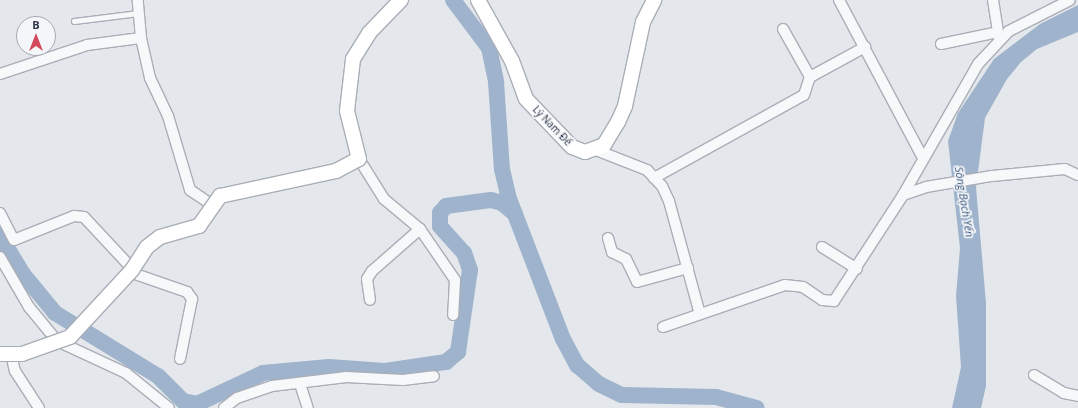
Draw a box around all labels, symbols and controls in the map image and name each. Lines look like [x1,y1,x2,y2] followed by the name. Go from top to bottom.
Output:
[16,16,56,56] north arrow
[32,17,40,32] text: B
[530,104,574,148] street label: Lý Nam Đế
[952,166,976,238] water label: Sông Bạch Yến

